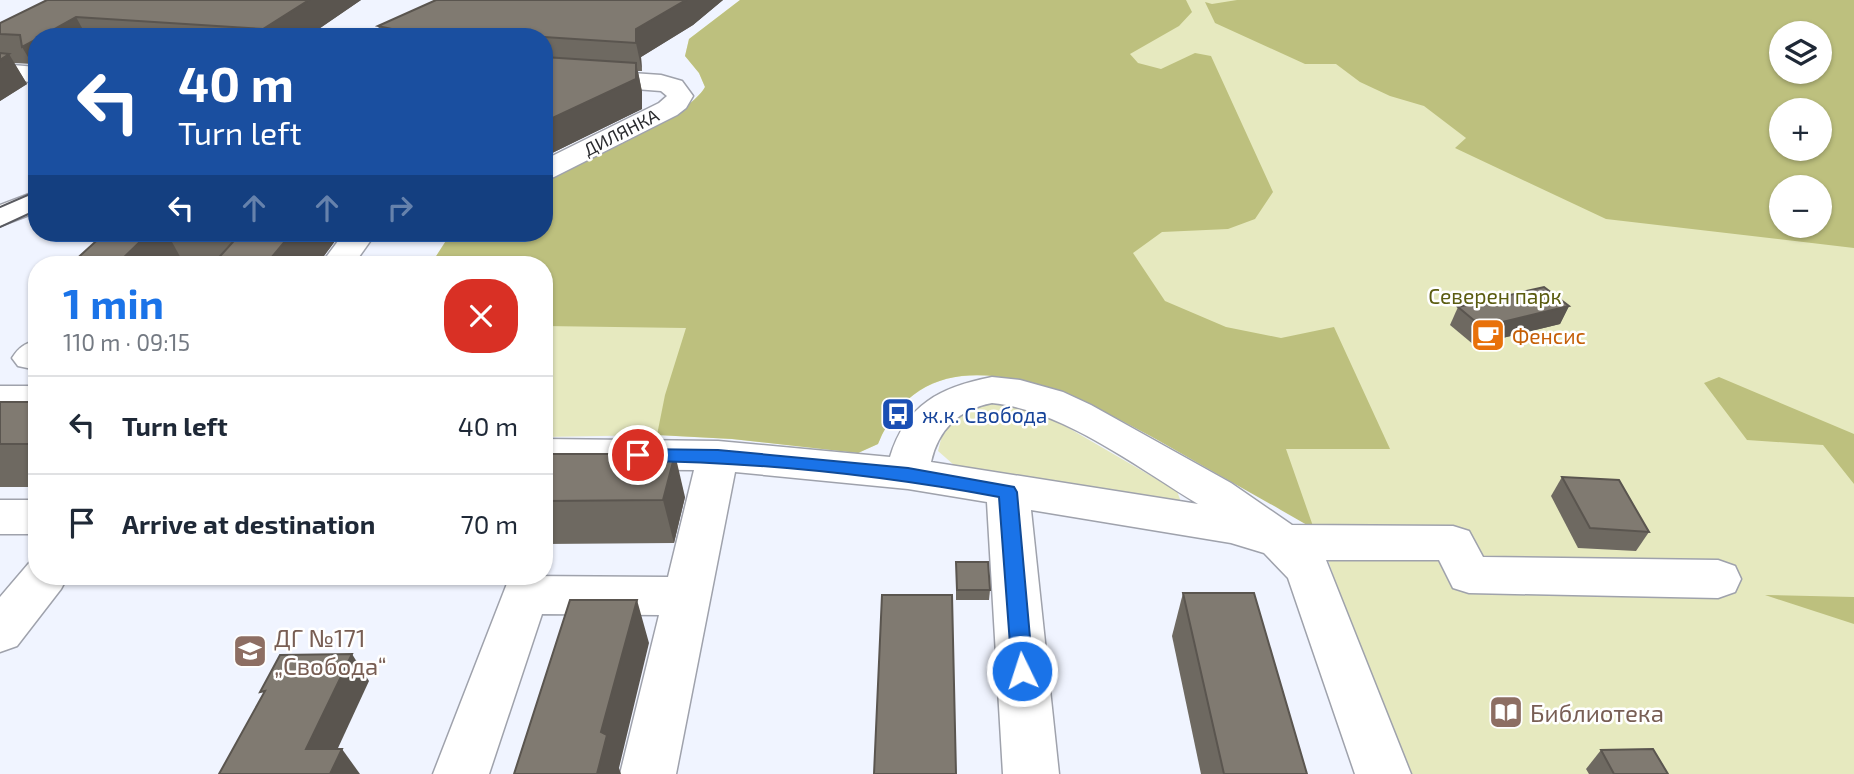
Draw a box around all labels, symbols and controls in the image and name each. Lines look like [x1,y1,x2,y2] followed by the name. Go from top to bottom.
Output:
[1769,21,1832,238] map controls
[1769,21,1832,84] button: layers
[178,53,294,112] text: 40 m
[63,56,154,147] icon: left
[1769,98,1832,161] button: +
[580,103,663,160] street label: ДИЛЯНКА
[178,113,302,151] text: Turn left
[1769,175,1832,238] button: −
[162,189,200,227] icon: left
[235,189,273,227] icon: ahead
[308,189,346,227] icon: ahead
[381,189,419,227] icon: right
[63,277,164,327] text: 1 min
[444,279,518,353] button: close
[1428,283,1562,308] park label: Северен парк
[1469,316,1507,354] cafe icon: Фенсис
[1512,323,1586,348] place label: Фенсис
[63,328,190,356] text: 110 m · 09:15
[879,395,917,433] bus stop icon: ж.к. Свобода
[922,402,1047,427] place label: ж.к. Свобода
[63,406,101,444] icon: left
[122,410,228,441] text: Turn left
[458,410,518,441] text: 40 m
[608,425,668,485] pin
[619,436,657,474] icon: arrive
[63,504,101,542] icon: arrive
[122,508,375,539] text: Arrive at destination
[460,508,518,539] text: 70 m
[274,623,387,680] place label: ДГ №171 „Свобода“
[231,632,269,670] school or university icon: ДГ №171 „Свобода“
[985,634,1059,708] position arrow
[1487,693,1525,731] library icon: Библиотека
[1530,698,1664,727] place label: Библиотека

